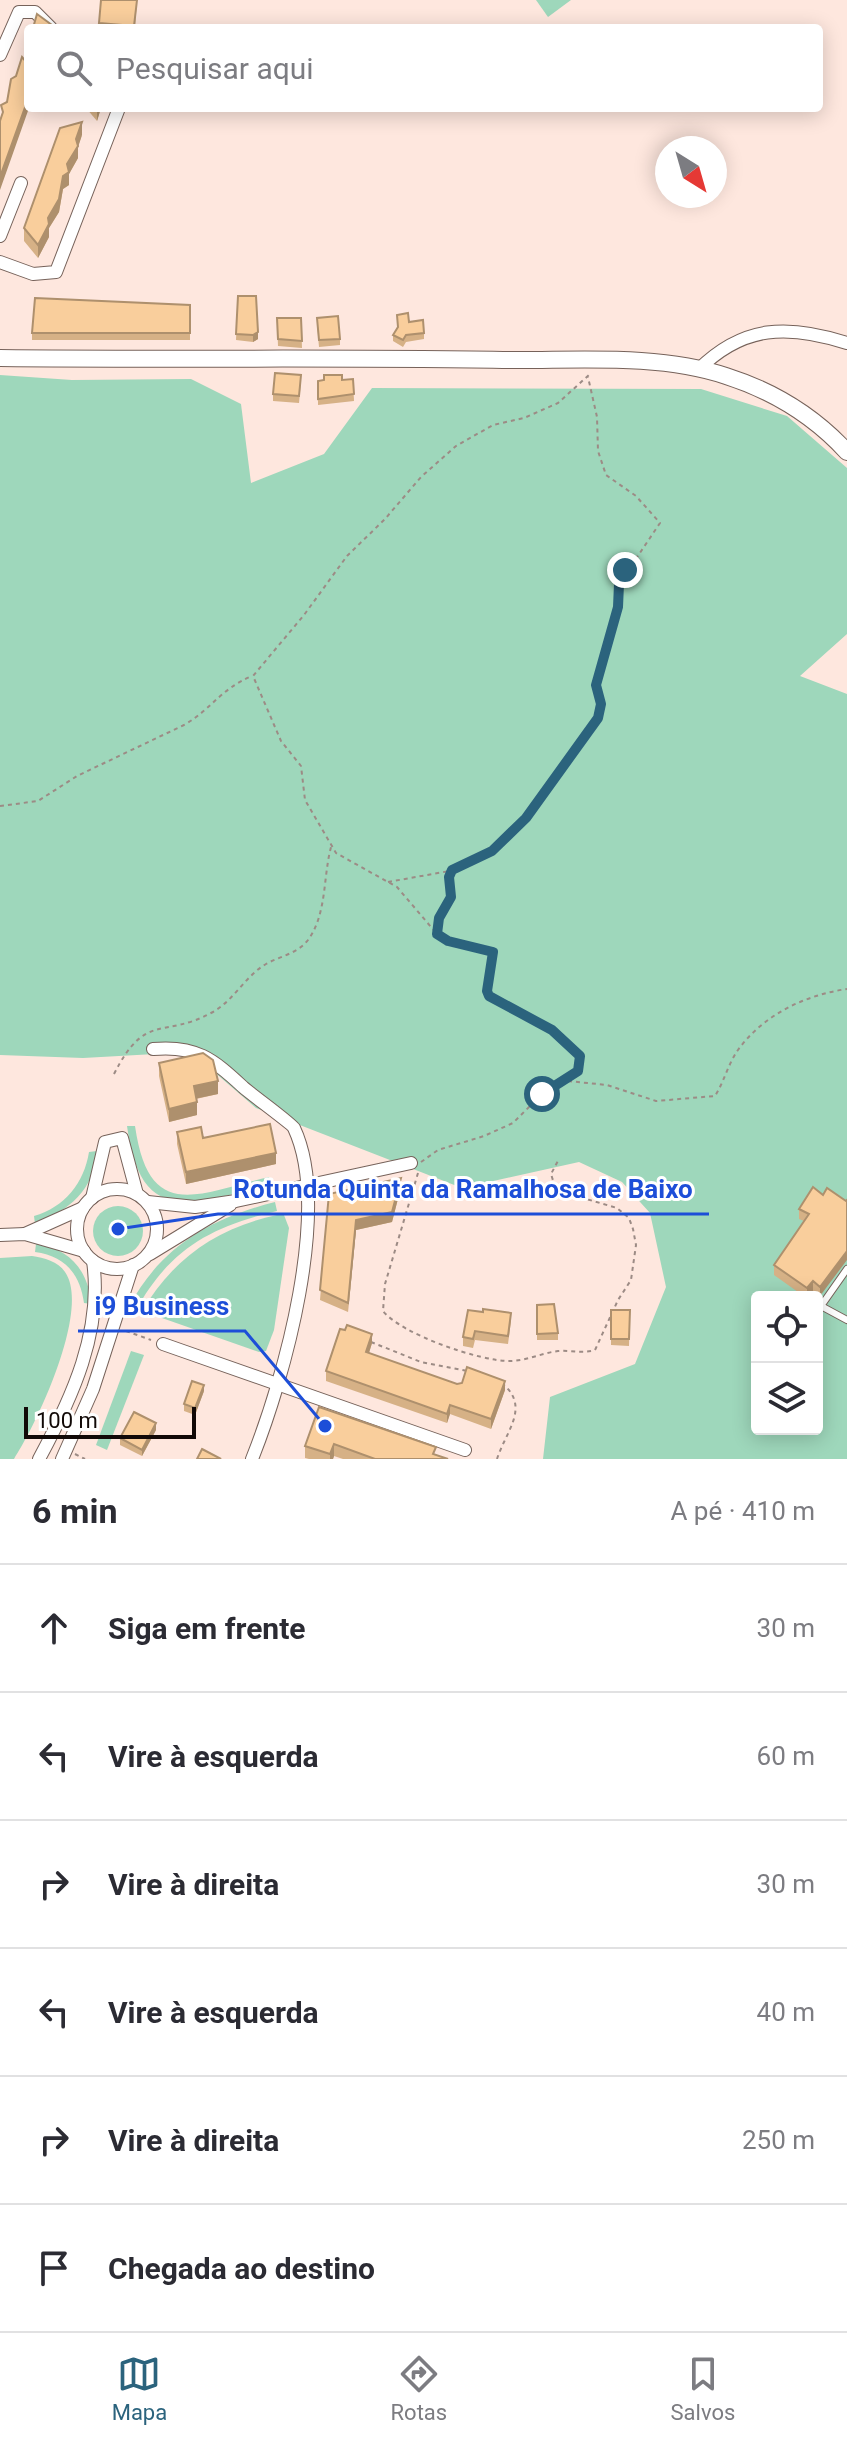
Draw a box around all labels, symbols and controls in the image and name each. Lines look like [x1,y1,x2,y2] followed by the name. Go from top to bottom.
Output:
[24,24,823,112] search box
[52,46,96,90] icon: search
[116,51,314,86] text: Pesquisar aqui
[655,136,727,208] north arrow
[607,552,643,588] route end
[524,1076,560,1112] route start
[218,1164,709,1214] callout: Rotunda Quinta da Ramalhosa de Baixo
[233,1174,693,1204] text: Rotunda Quinta da Ramalhosa de Baixo
[78,1281,245,1331] callout: i9 Business
[95,1291,229,1321] text: i9 Business
[751,1291,823,1435] map controls
[751,1291,823,1363] button: locate
[751,1363,823,1435] button: layers
[24,1403,196,1439] scale bar
[36,1408,98,1433] text: 100 m
[32,1491,117,1531] text: 6 min
[670,1496,815,1526] text: A pé · 410 m
[32,1606,76,1650] icon: ahead
[108,1611,306,1646] text: Siga em frente
[757,1613,815,1643] text: 30 m
[32,1734,76,1778] icon: left
[108,1739,319,1774] text: Vire à esquerda
[757,1741,815,1771] text: 60 m
[32,1862,76,1906] icon: right
[108,1867,279,1902] text: Vire à direita
[757,1869,815,1899] text: 30 m
[32,1990,76,2034] icon: left
[108,1995,319,2030] text: Vire à esquerda
[757,1997,815,2027] text: 40 m
[32,2118,76,2162] icon: right
[108,2123,279,2158] text: Vire à direita
[742,2125,815,2155] text: 250 m
[32,2246,76,2290] icon: arrive
[108,2251,375,2286] text: Chegada ao destino
[112,2352,167,2425] tab: Mapa
[391,2352,447,2425] tab: Rotas
[671,2352,735,2425] tab: Salvos

